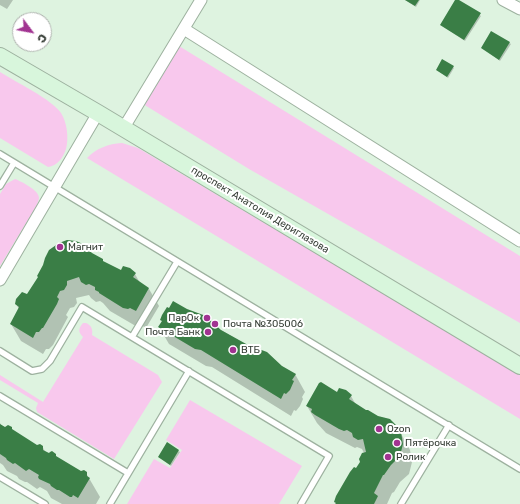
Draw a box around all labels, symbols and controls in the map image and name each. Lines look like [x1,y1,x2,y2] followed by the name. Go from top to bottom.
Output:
[12,12,52,52] north arrow
[34,31,49,45] text: С
[189,164,331,256] street label: проспект Анатолия Дериглазова
[68,241,103,253] place label: Магнит
[55,242,65,252] marker: Магнит
[168,312,199,324] place label: ПарОк
[202,313,212,323] marker: ПарОк
[223,318,303,330] place label: Почта №305006
[210,319,220,329] marker: Почта №305006
[145,326,200,338] place label: Почта Банк
[203,327,213,337] marker: Почта Банк
[241,344,260,356] place label: ВТБ
[228,345,238,355] marker: ВТБ
[387,423,411,435] place label: Ozon
[374,424,384,434] marker: Ozon
[405,437,456,449] place label: Пятёрочка
[392,438,402,448] marker: Пятёрочка
[396,451,425,463] place label: Ролик
[383,452,393,462] marker: Ролик

